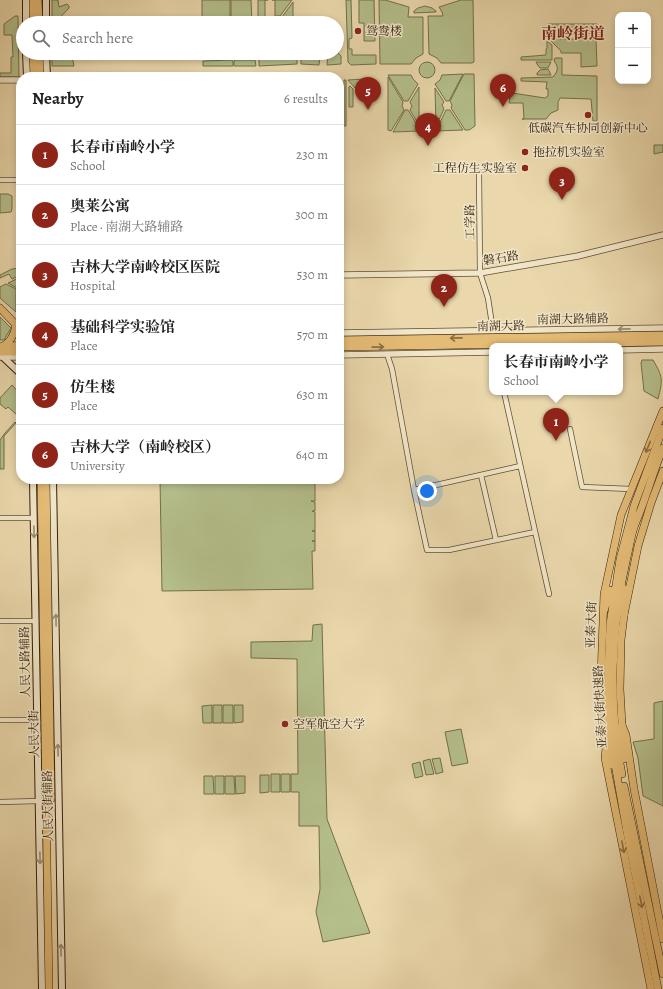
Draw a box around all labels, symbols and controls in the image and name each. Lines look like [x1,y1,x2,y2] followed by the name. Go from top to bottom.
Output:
[615,12,651,84] map controls
[615,12,651,48] button: +
[16,16,344,60] search box
[366,23,402,39] place label: 鸳鸯楼
[541,23,605,45] district label: 南岭街道
[353,26,363,36] marker: 鸳鸯楼
[30,27,52,49] icon: search
[62,28,133,48] text: Search here
[615,48,651,84] button: −
[490,74,516,107] pin: 6
[355,77,381,110] pin: 5
[32,87,83,110] text: Nearby
[284,90,328,107] text: 6 results
[583,110,593,120] marker: 低碳汽车协同创新中心
[415,113,441,146] pin: 4
[528,120,648,136] place label: 低碳汽车协同创新中心
[70,137,175,157] text: 长春市南岭小学
[533,144,605,160] place label: 拖拉机实验室
[43,146,47,163] text: 1
[296,146,328,163] text: 230 m
[520,147,530,157] marker: 拖拉机实验室
[70,157,105,174] text: School
[433,160,517,176] place label: 工程仿生实验室
[520,163,530,173] marker: 工程仿生实验室
[549,167,575,200] pin: 3
[70,196,130,216] text: 奥莱公寓
[462,204,478,240] street label: 工学路
[42,206,48,223] text: 2
[295,206,328,223] text: 300 m
[70,218,183,235] text: Place · 南湖大路辅路
[482,247,520,269] street label: 磐石路
[70,257,220,277] text: 吉林大学南岭校区医院
[42,266,48,283] text: 3
[297,266,328,283] text: 530 m
[431,274,457,307] pin: 2
[70,277,115,294] text: Hospital
[537,310,609,328] street label: 南湖大路辅路
[70,317,175,337] text: 基础科学实验馆
[477,318,525,334] street label: 南湖大路
[618,325,631,333] one-way arrow
[42,326,48,343] text: 4
[297,326,328,343] text: 570 m
[450,334,463,342] one-way arrow
[70,337,98,354] text: Place
[371,343,384,351] one-way arrow
[489,343,623,395] popup
[503,352,609,372] text: 长春市南岭小学
[503,372,539,389] text: School
[70,377,115,397] text: 仿生楼
[42,386,48,403] text: 5
[296,386,328,403] text: 630 m
[70,397,98,414] text: Place
[543,408,569,441] pin: 1
[70,437,220,457] text: 吉林大学（南岭校区）
[644,440,651,452] one-way arrow
[42,446,48,463] text: 6
[296,446,328,463] text: 640 m
[70,457,125,474] text: University
[417,481,437,501] your location
[30,525,38,538] one-way arrow
[582,600,600,649] street label: 亚泰大街
[52,614,60,627] one-way arrow
[16,626,34,698] street label: 人民大路辅路
[590,665,610,749] street label: 亚泰大街快速路
[26,709,42,758] street label: 人民大街
[293,716,365,732] place label: 空军航空大学
[280,719,290,729] marker: 空军航空大学
[54,744,62,757] one-way arrow
[39,770,57,842] street label: 人民大街辅路
[619,840,627,853] one-way arrow
[36,851,43,864] one-way arrow
[638,895,646,908] one-way arrow
[57,944,65,957] one-way arrow

